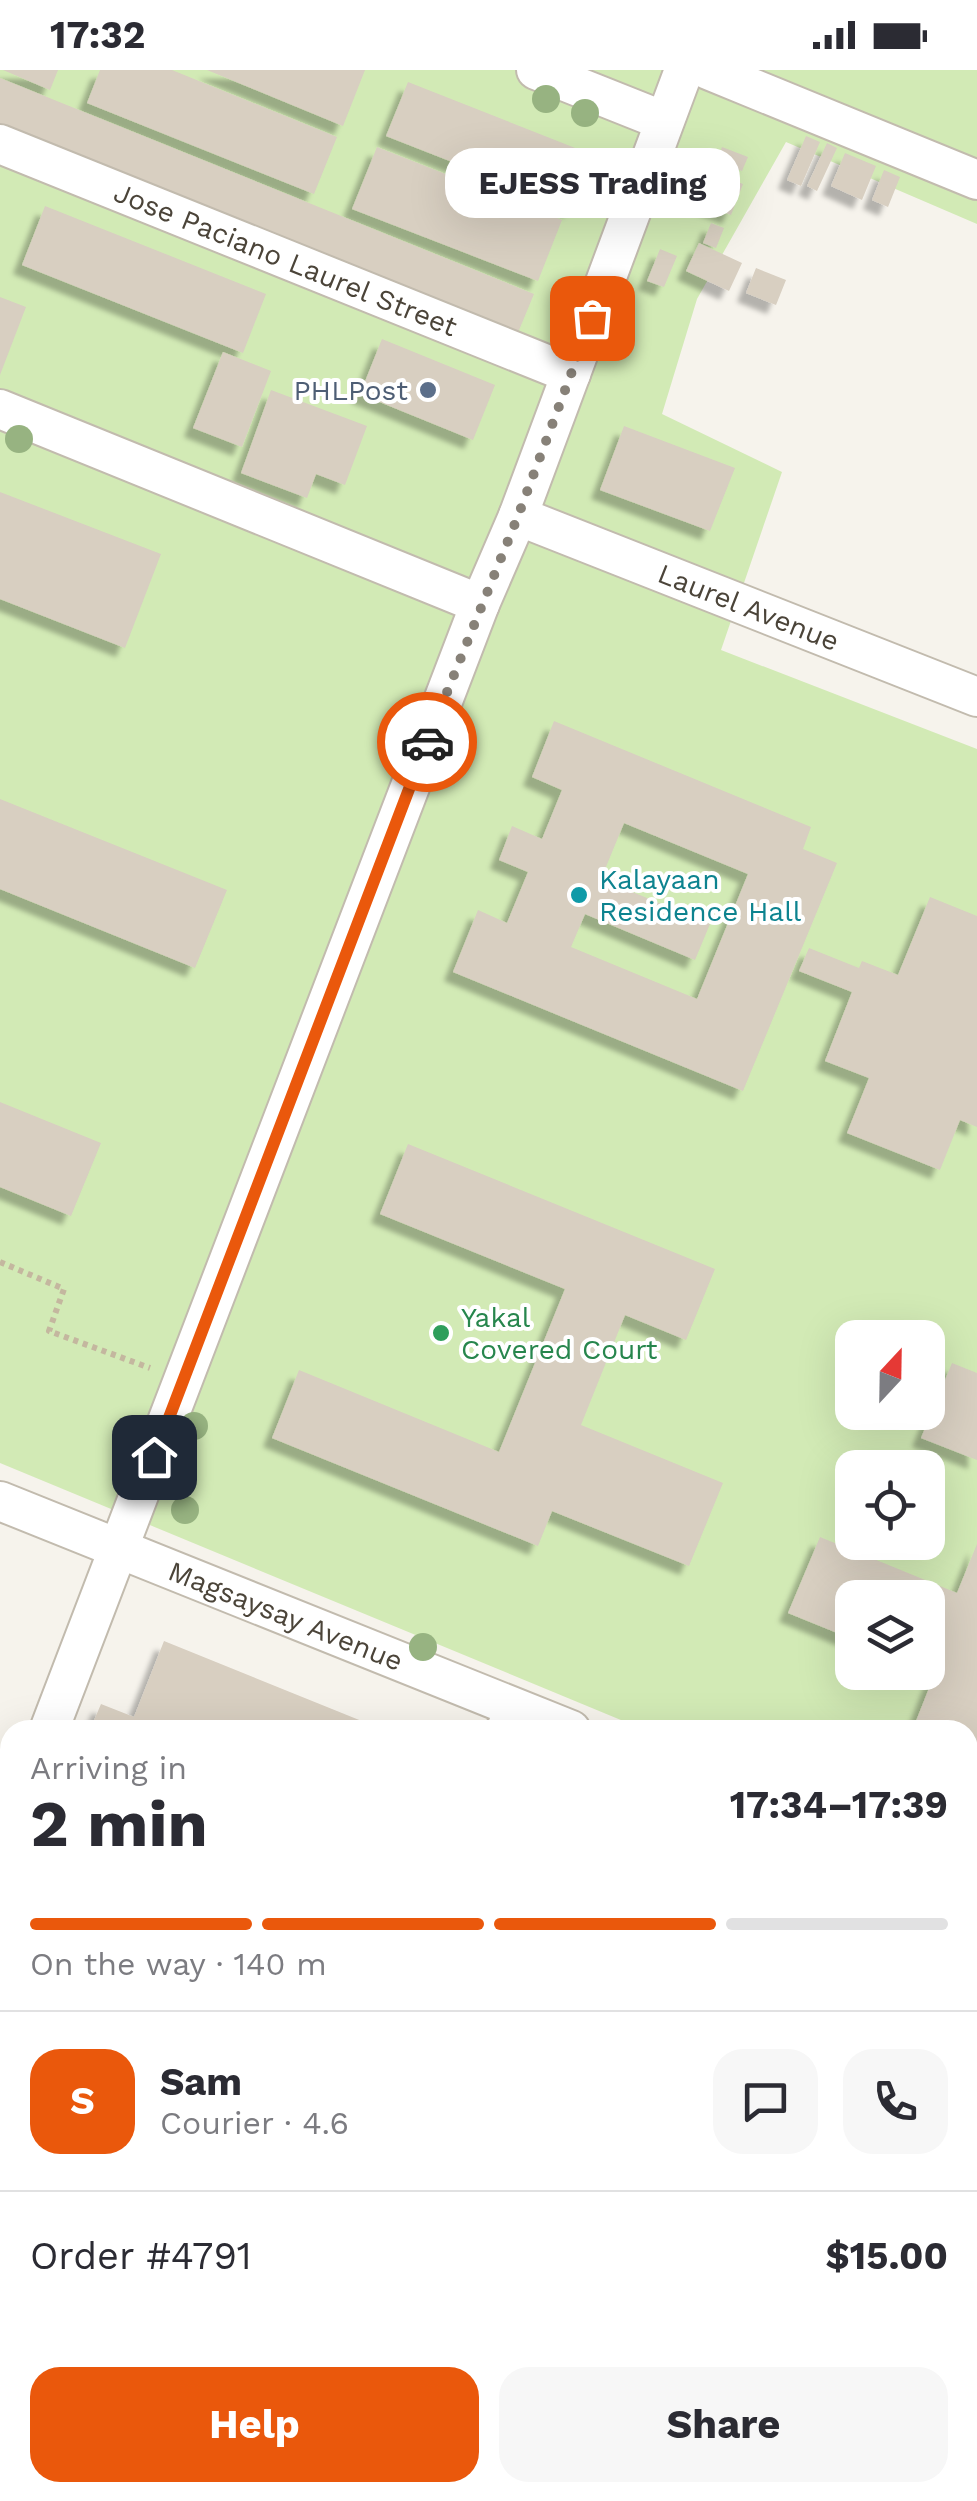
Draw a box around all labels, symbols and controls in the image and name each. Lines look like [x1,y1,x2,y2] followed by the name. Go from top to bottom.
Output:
[50,13,145,57] text: 17:32
[444,148,740,218] callout: EJESS Trading
[479,164,706,202] text: EJESS Trading
[109,175,462,343] street label: Jose Paciano Laurel Street
[550,276,635,361] pin
[565,291,620,346] icon: bag
[294,374,408,407] place label: PHLPost
[417,379,439,401] marker: PHLPost
[653,556,844,658] street label: Laurel Avenue
[377,692,477,792] courier
[400,715,455,770] icon: car
[599,863,802,928] place label: Kalayaan Residence Hall
[568,884,590,906] marker: Kalayaan Residence Hall
[461,1301,658,1366] place label: Yakal Covered Court
[835,1320,945,1430] north arrow
[835,1320,945,1690] map controls
[430,1322,452,1344] marker: Yakal Covered Court
[112,1415,197,1500] pin
[127,1430,182,1485] icon: home
[835,1450,945,1560] button: locate
[164,1554,408,1677] street label: Magsaysay Avenue
[835,1580,945,1690] button: layers
[30,1749,187,1787] text: Arriving in
[730,1783,948,1827] text: 17:34–17:39
[30,1786,208,1862] text: 2 min
[30,1945,327,1983] text: On the way · 140 m
[713,2049,818,2154] button: chat
[843,2049,948,2154] button: phone
[160,2060,242,2104] text: Sam
[70,2079,95,2123] text: S
[160,2104,349,2142] text: Courier · 4.6
[30,2234,252,2278] text: Order #4791
[826,2234,948,2278] text: $15.00
[30,2367,479,2482] button: Help
[499,2367,948,2482] button: Share

